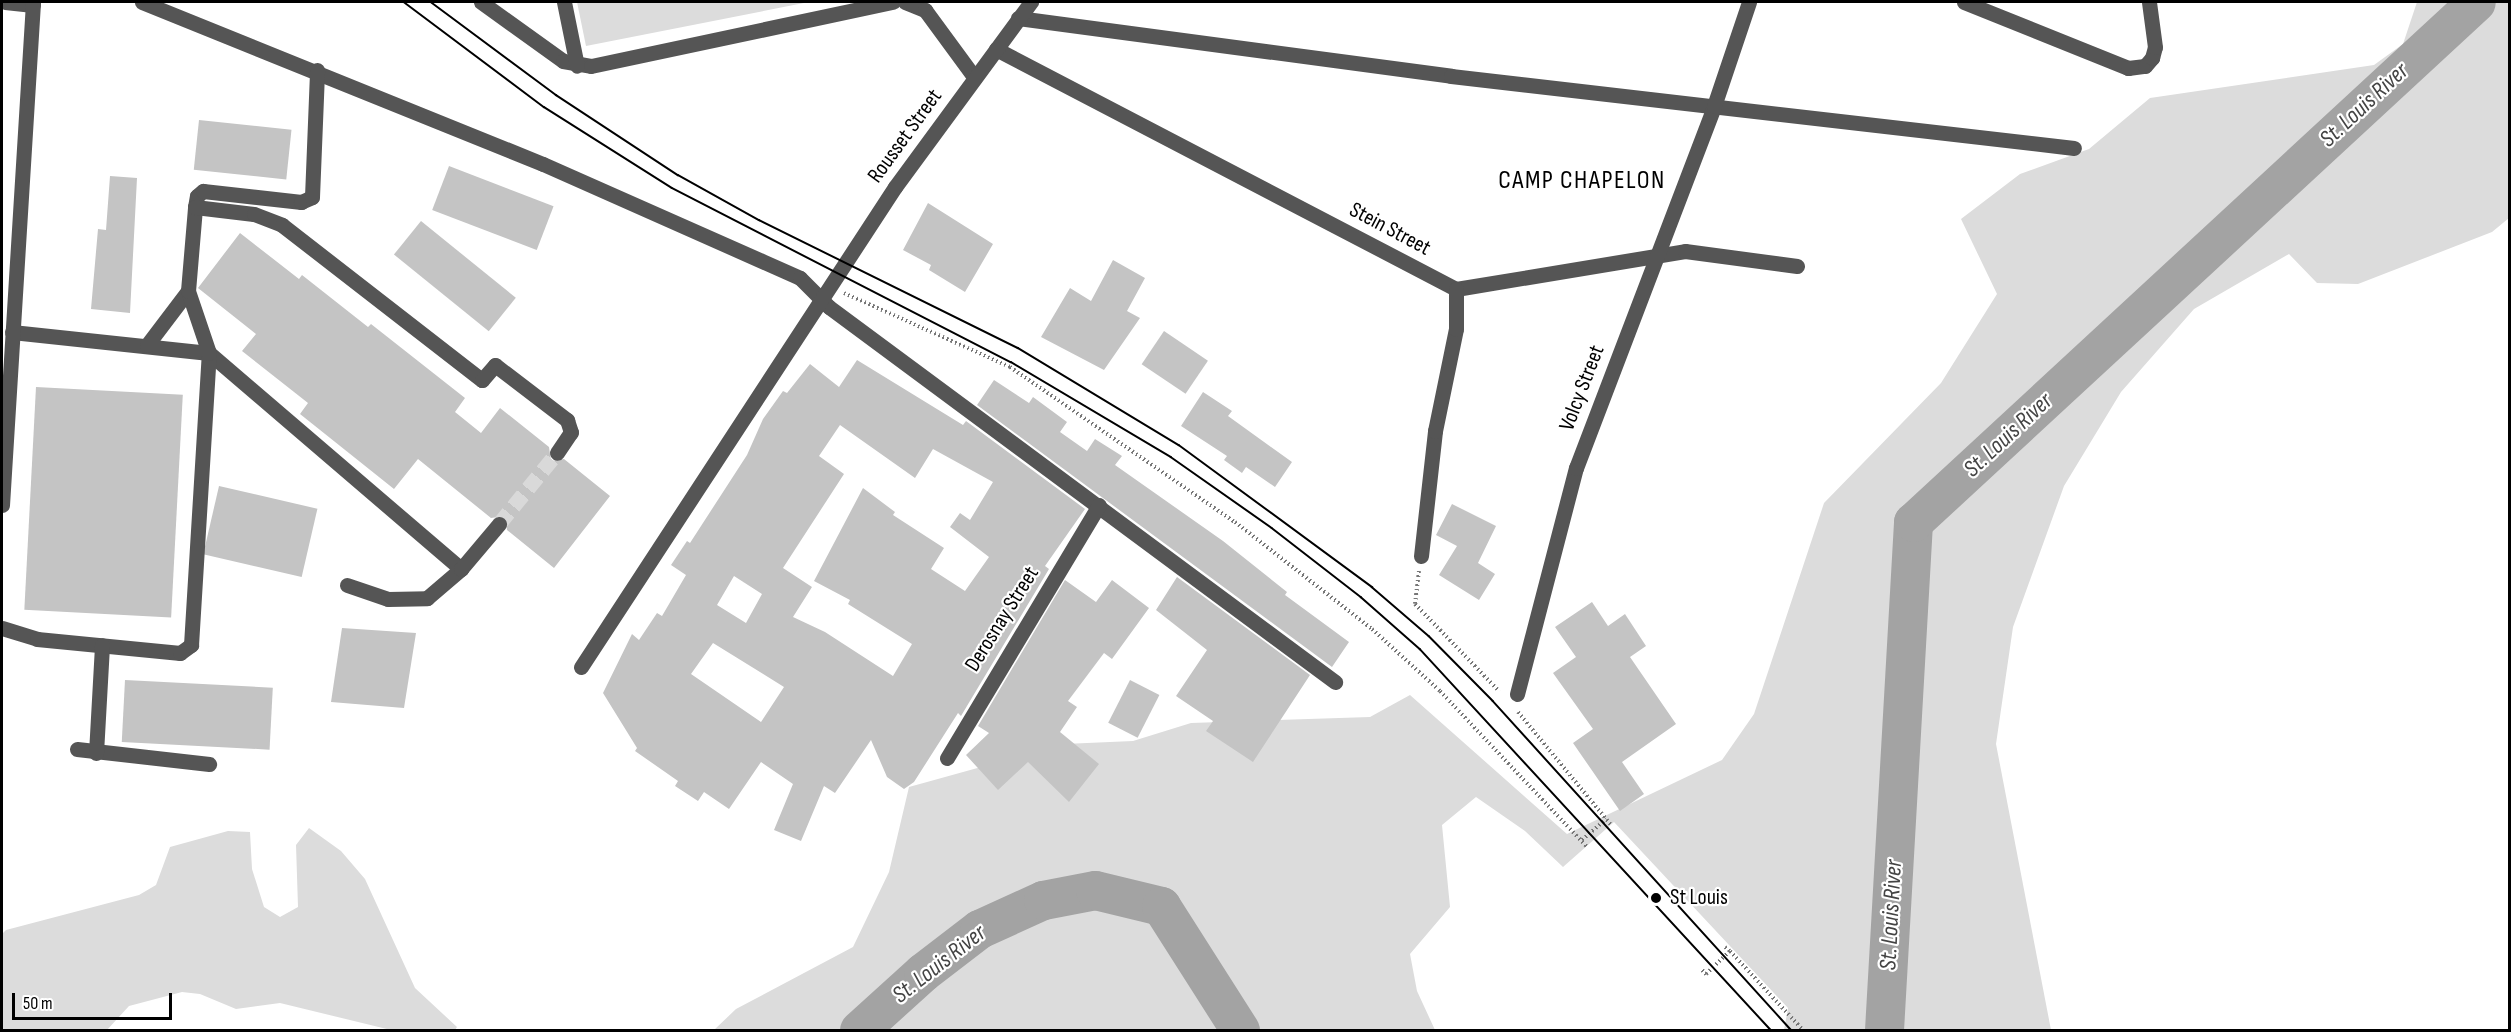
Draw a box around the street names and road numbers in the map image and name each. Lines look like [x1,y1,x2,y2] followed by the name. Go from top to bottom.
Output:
[862,84,948,188] street label: Rousset Street
[1345,197,1435,261] street label: Stein Street
[1554,341,1610,435] street label: Volcy Street
[959,562,1045,676] street label: Derosnay Street

